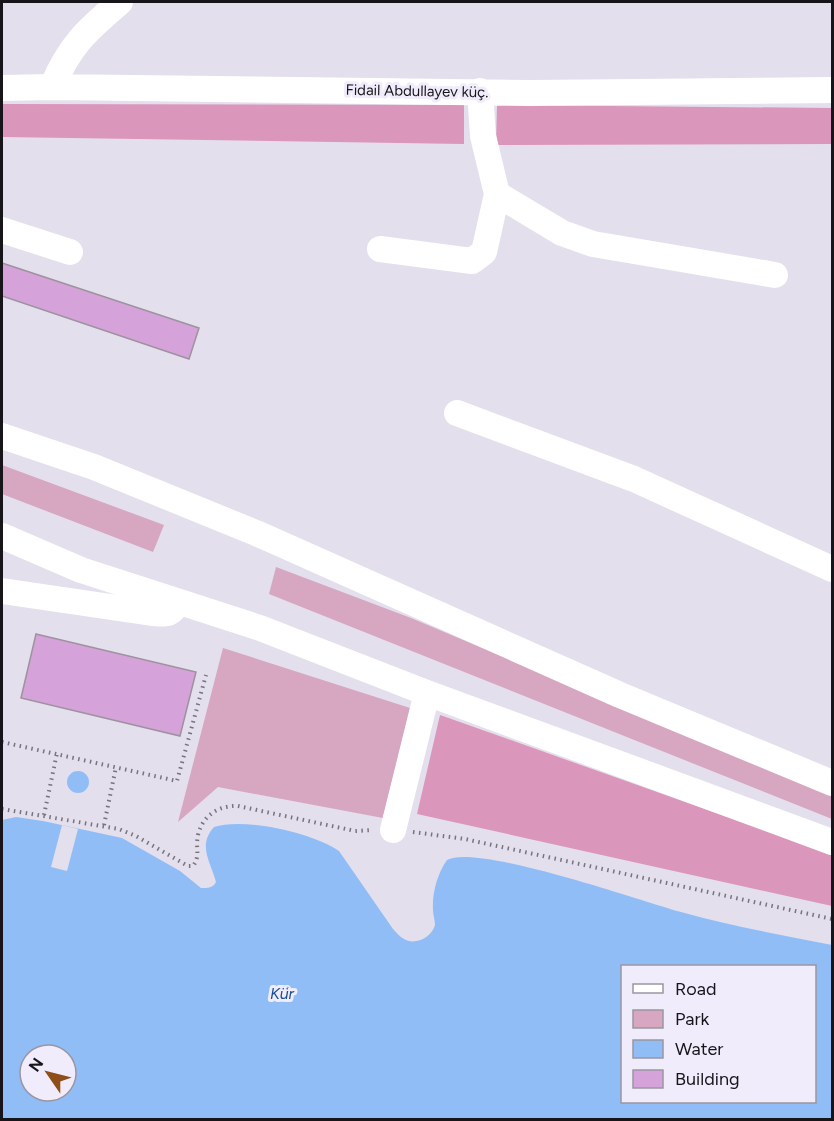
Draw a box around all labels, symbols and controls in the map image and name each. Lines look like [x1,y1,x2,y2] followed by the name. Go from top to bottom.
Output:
[345,81,489,101] street label: Fidail Abdullayev küç.
[621,965,816,1103] legend
[675,978,716,1000] text: Road
[270,984,295,1003] water label: Kür
[675,1008,710,1030] text: Park
[675,1038,723,1060] text: Water
[18,1043,78,1103] north arrow
[25,1054,47,1075] text: N
[675,1068,740,1090] text: Building

